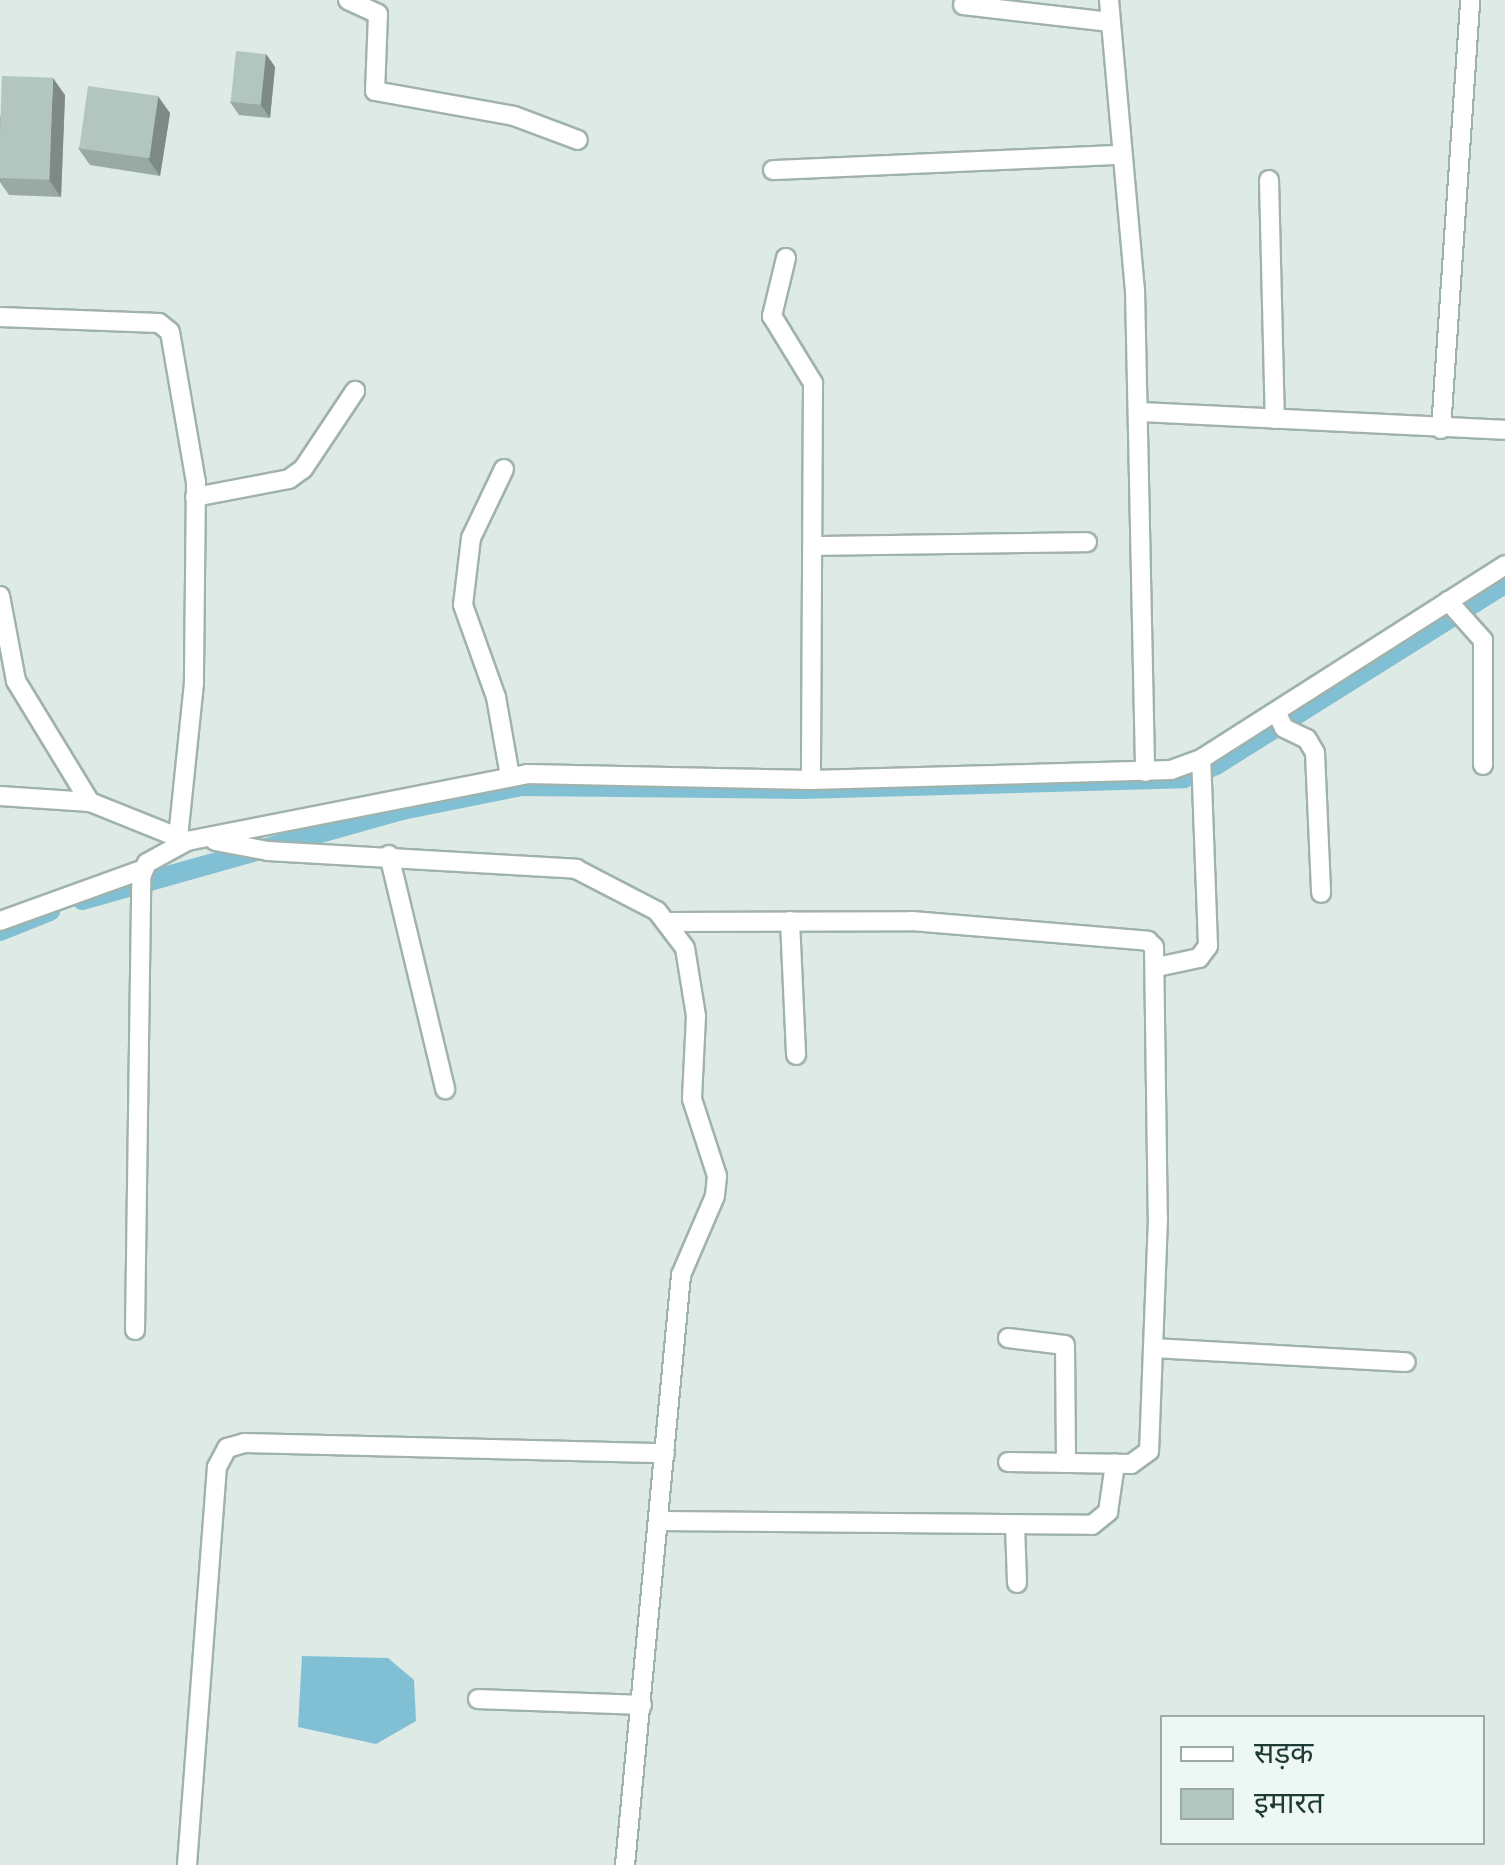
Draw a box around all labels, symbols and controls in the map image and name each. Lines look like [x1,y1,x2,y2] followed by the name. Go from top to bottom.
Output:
[1160,1715,1485,1845] legend
[1254,1734,1313,1771] text: सड़क
[1254,1784,1324,1821] text: इमारत

